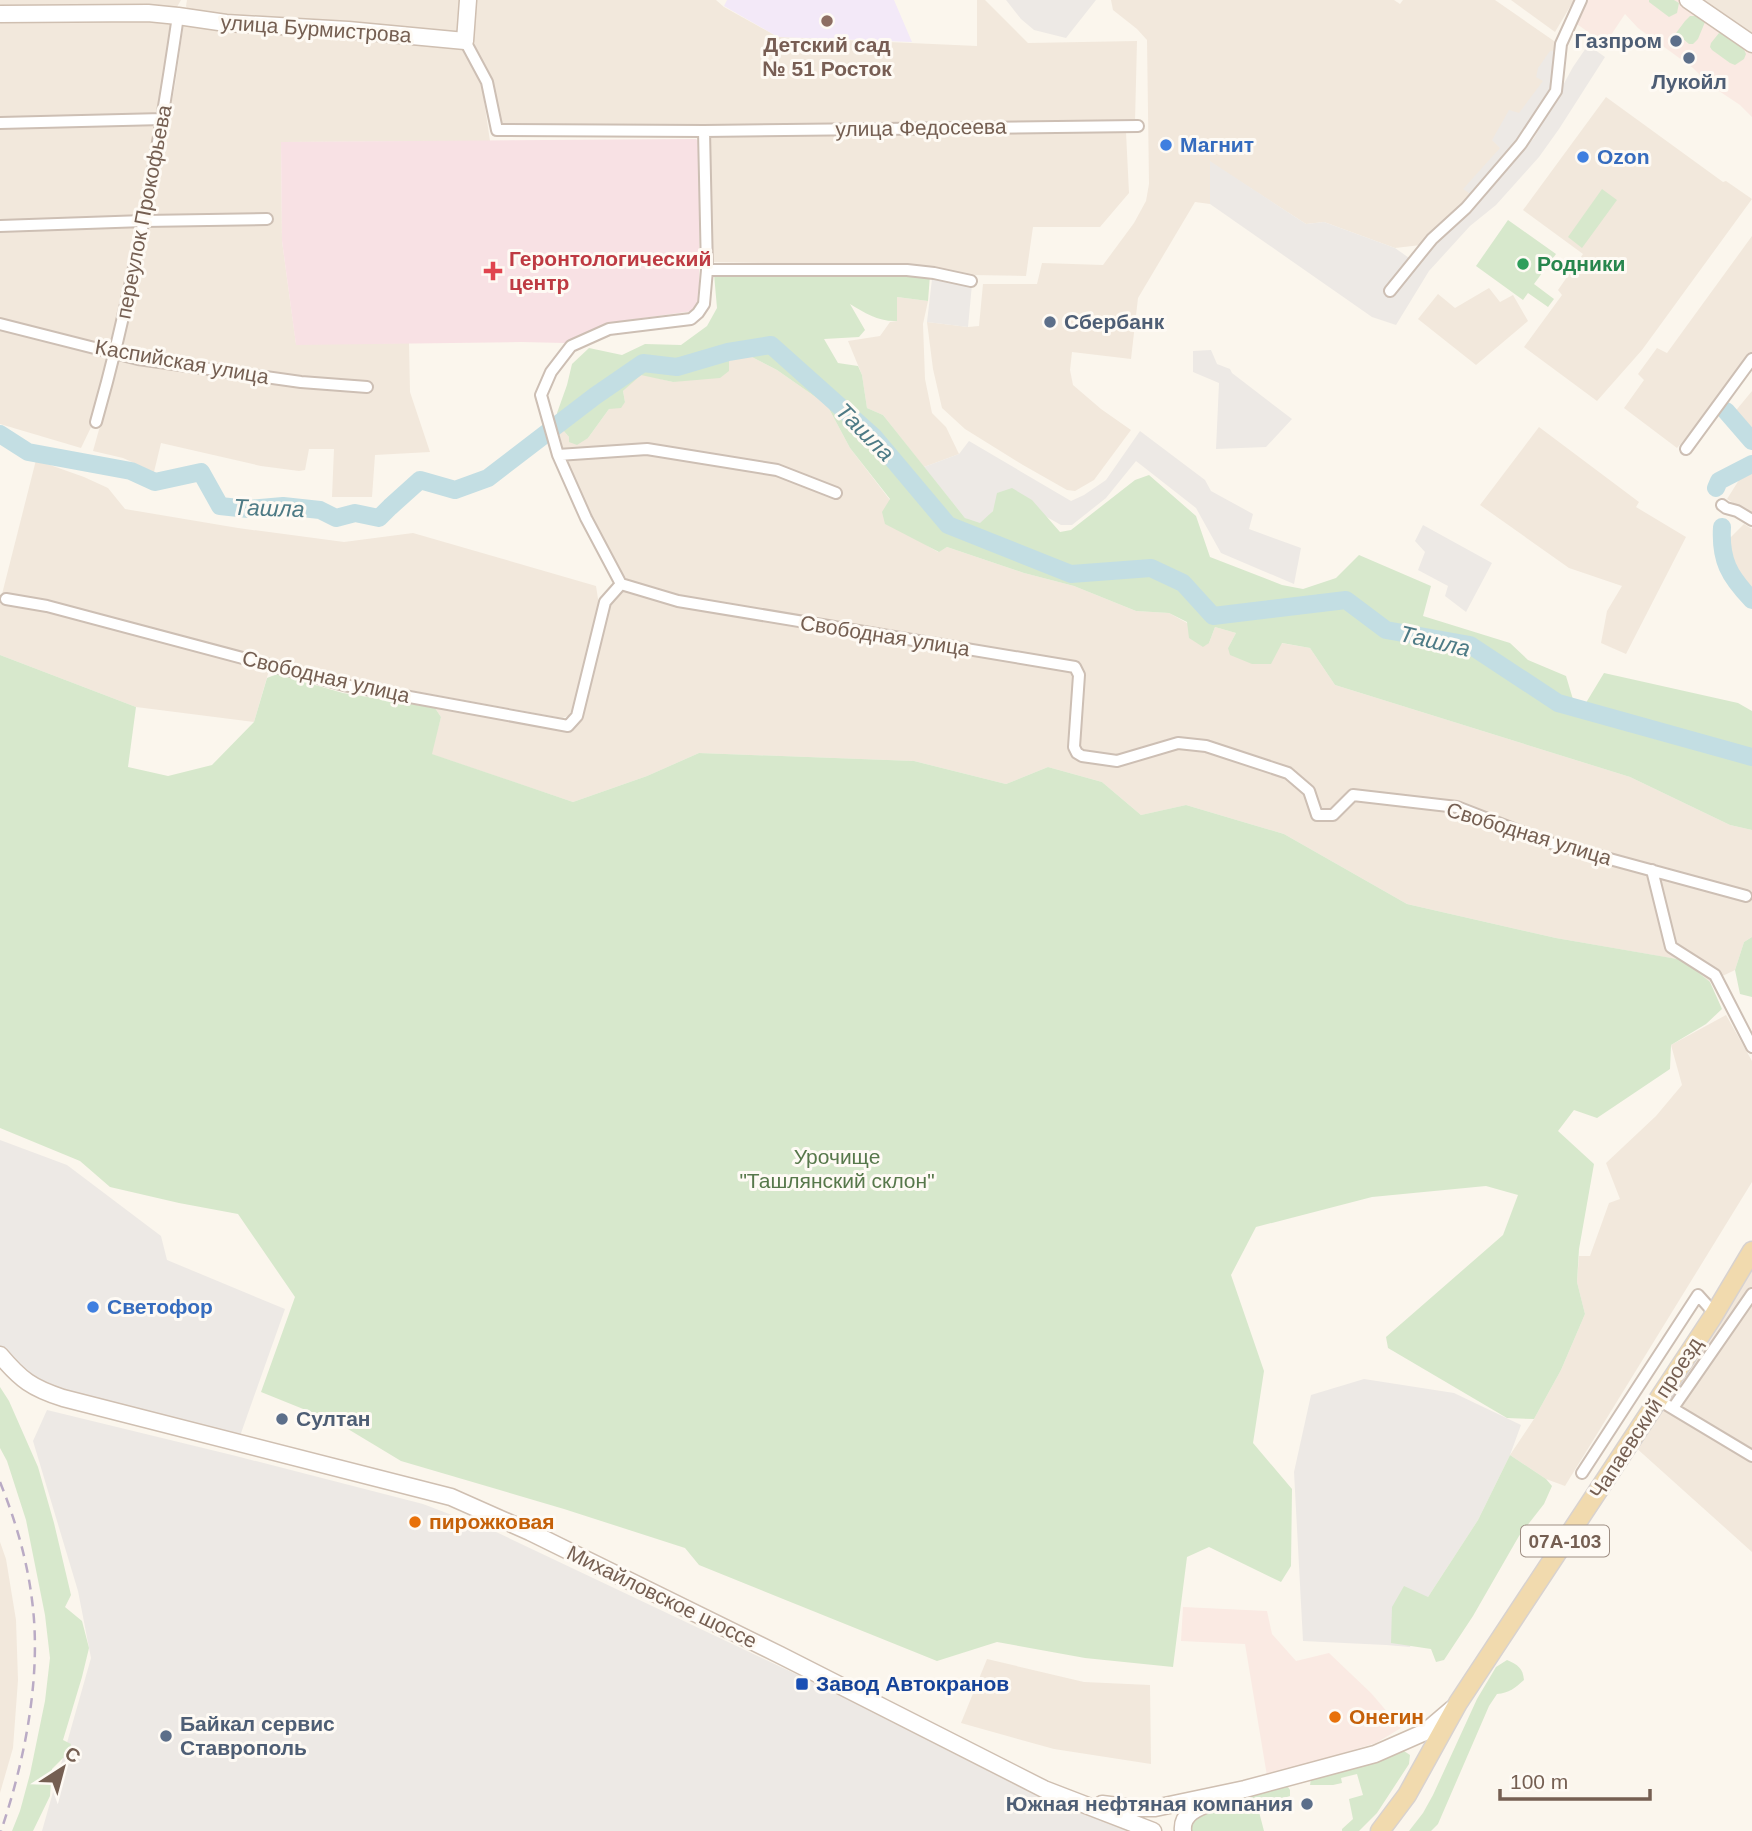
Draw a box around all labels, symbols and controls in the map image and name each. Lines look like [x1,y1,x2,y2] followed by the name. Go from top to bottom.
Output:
[220,10,412,47] street label: улица Бурмистрова
[819,13,835,29] marker: Детский сад № 51 Росток
[1574,29,1662,52] place label: Газпром
[762,33,892,80] place label: Детский сад № 51 Росток
[1668,33,1684,49] marker: Газпром
[1681,50,1697,66] marker: Лукойл
[1651,70,1727,93] place label: Лукойл
[111,103,176,321] street label: переулок Прокофьева
[835,115,1007,140] street label: улица Федосеева
[1180,133,1254,156] place label: Магнит
[1158,137,1174,153] marker: Магнит
[1597,145,1650,168] place label: Ozon
[1575,149,1591,165] marker: Ozon
[509,247,711,294] place label: Геронтологический центр
[1537,252,1625,275] place label: Родники
[1515,256,1531,272] marker: Родники
[483,261,503,281] marker: Геронтологический центр
[1064,310,1165,333] place label: Сбербанк
[1042,314,1058,330] marker: Сбербанк
[93,335,271,388] street label: Каспийская улица
[831,398,899,466] water label: Ташла
[233,494,305,522] water label: Ташла
[799,611,972,660] street label: Свободная улица
[1397,620,1473,662] water label: Ташла
[240,646,413,707] street label: Свободная улица
[1444,797,1615,870] street label: Свободная улица
[739,1145,935,1192] park label: Урочище "Ташлянский склон"
[107,1295,213,1318] place label: Светофор
[85,1299,101,1315] marker: Светофор
[1585,1333,1706,1503] street label: Чапаевский проезд
[296,1407,371,1430] place label: Султан
[274,1411,290,1427] marker: Султан
[429,1510,555,1533] place label: пирожковая
[407,1514,423,1530] marker: пирожковая
[1521,1526,1609,1556] road number: 07А-103
[564,1541,761,1653] street label: Михайловское шоссе
[816,1672,1009,1695] place label: Завод Автокранов
[794,1676,810,1692] marker: Завод Автокранов
[1349,1705,1424,1728] place label: Онегин
[1327,1709,1343,1725] marker: Онегин
[180,1712,335,1759] place label: Байкал сервис Ставрополь
[158,1728,174,1744] marker: Байкал сервис Ставрополь
[28,1733,98,1803] north arrow
[61,1742,85,1767] text: С
[1500,1758,1650,1802] scale bar
[1510,1770,1568,1793] text: 100 m
[1006,1792,1293,1815] place label: Южная нефтяная компания
[1299,1796,1315,1812] marker: Южная нефтяная компания

